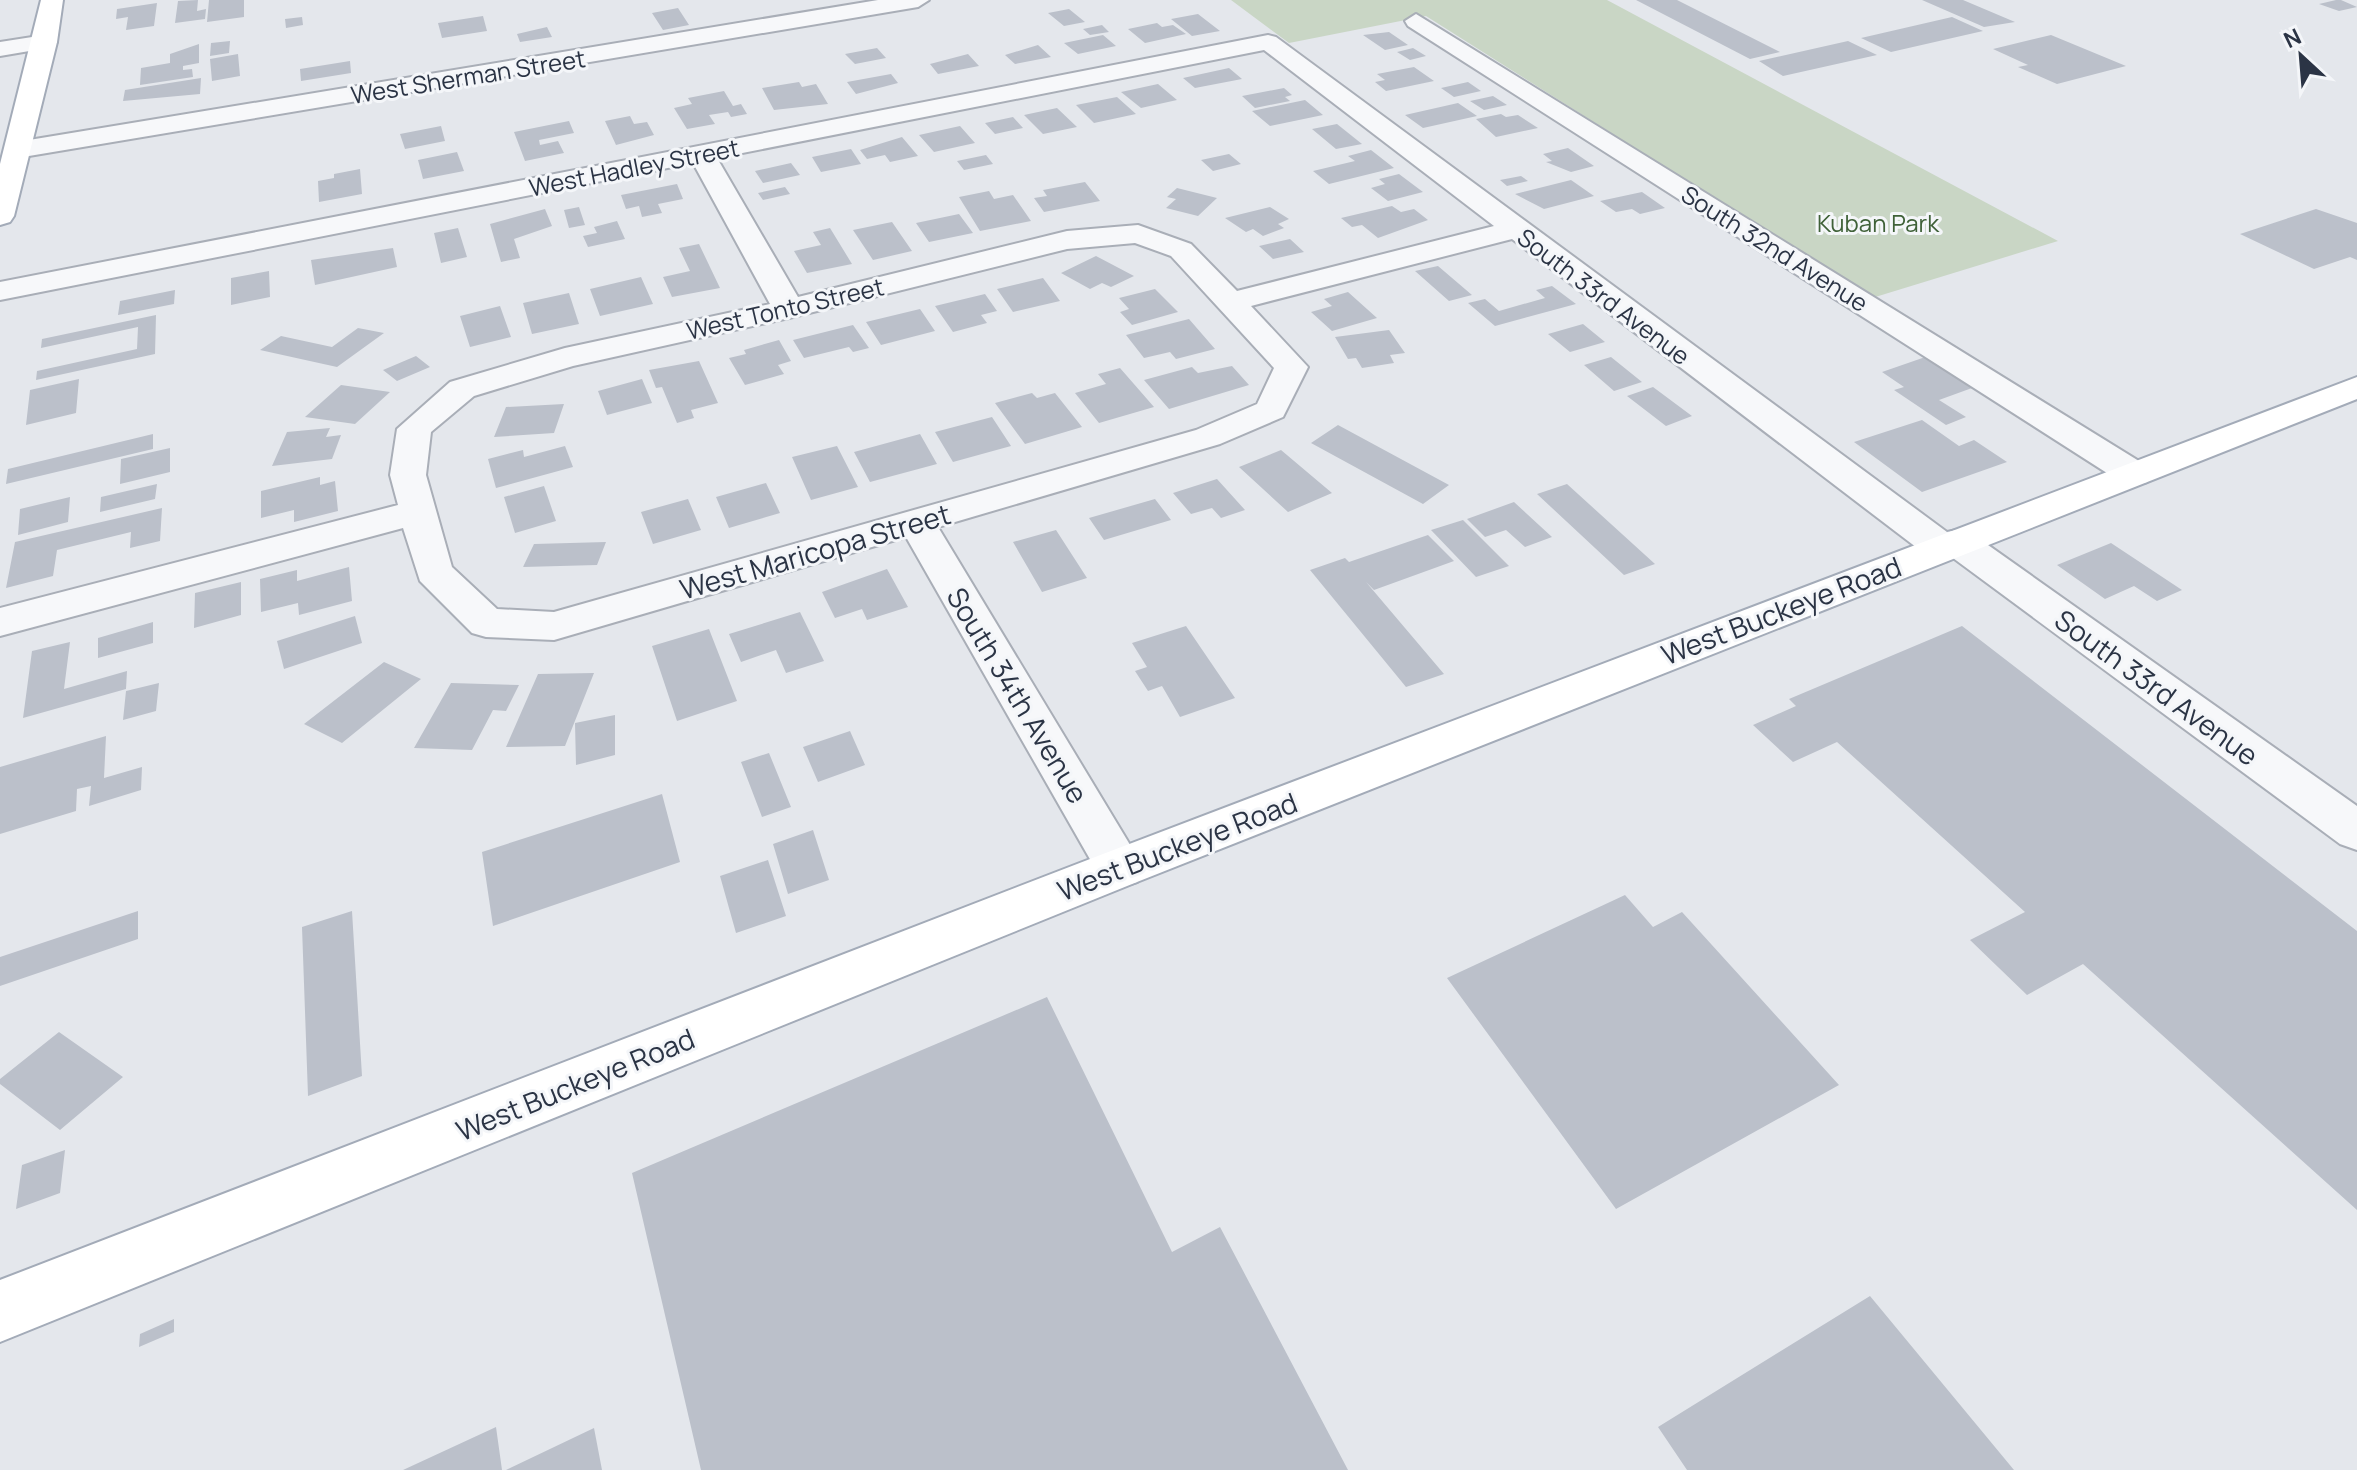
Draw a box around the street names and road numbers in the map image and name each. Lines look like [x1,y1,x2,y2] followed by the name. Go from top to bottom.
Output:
[348,41,588,111] street label: West Sherman Street
[526,130,742,204] street label: West Hadley Street
[1675,177,1875,319] street label: South 32nd Avenue
[1511,220,1697,372] street label: South 33rd Avenue
[683,269,887,347] street label: West Tonto Street
[675,494,955,608] street label: West Maricopa Street
[1656,547,1906,673] street label: West Buckeye Road
[939,580,1097,810] street label: South 34th Avenue
[2048,600,2266,774] street label: South 33rd Avenue
[1052,783,1302,909] street label: West Buckeye Road
[450,1019,700,1149] street label: West Buckeye Road

